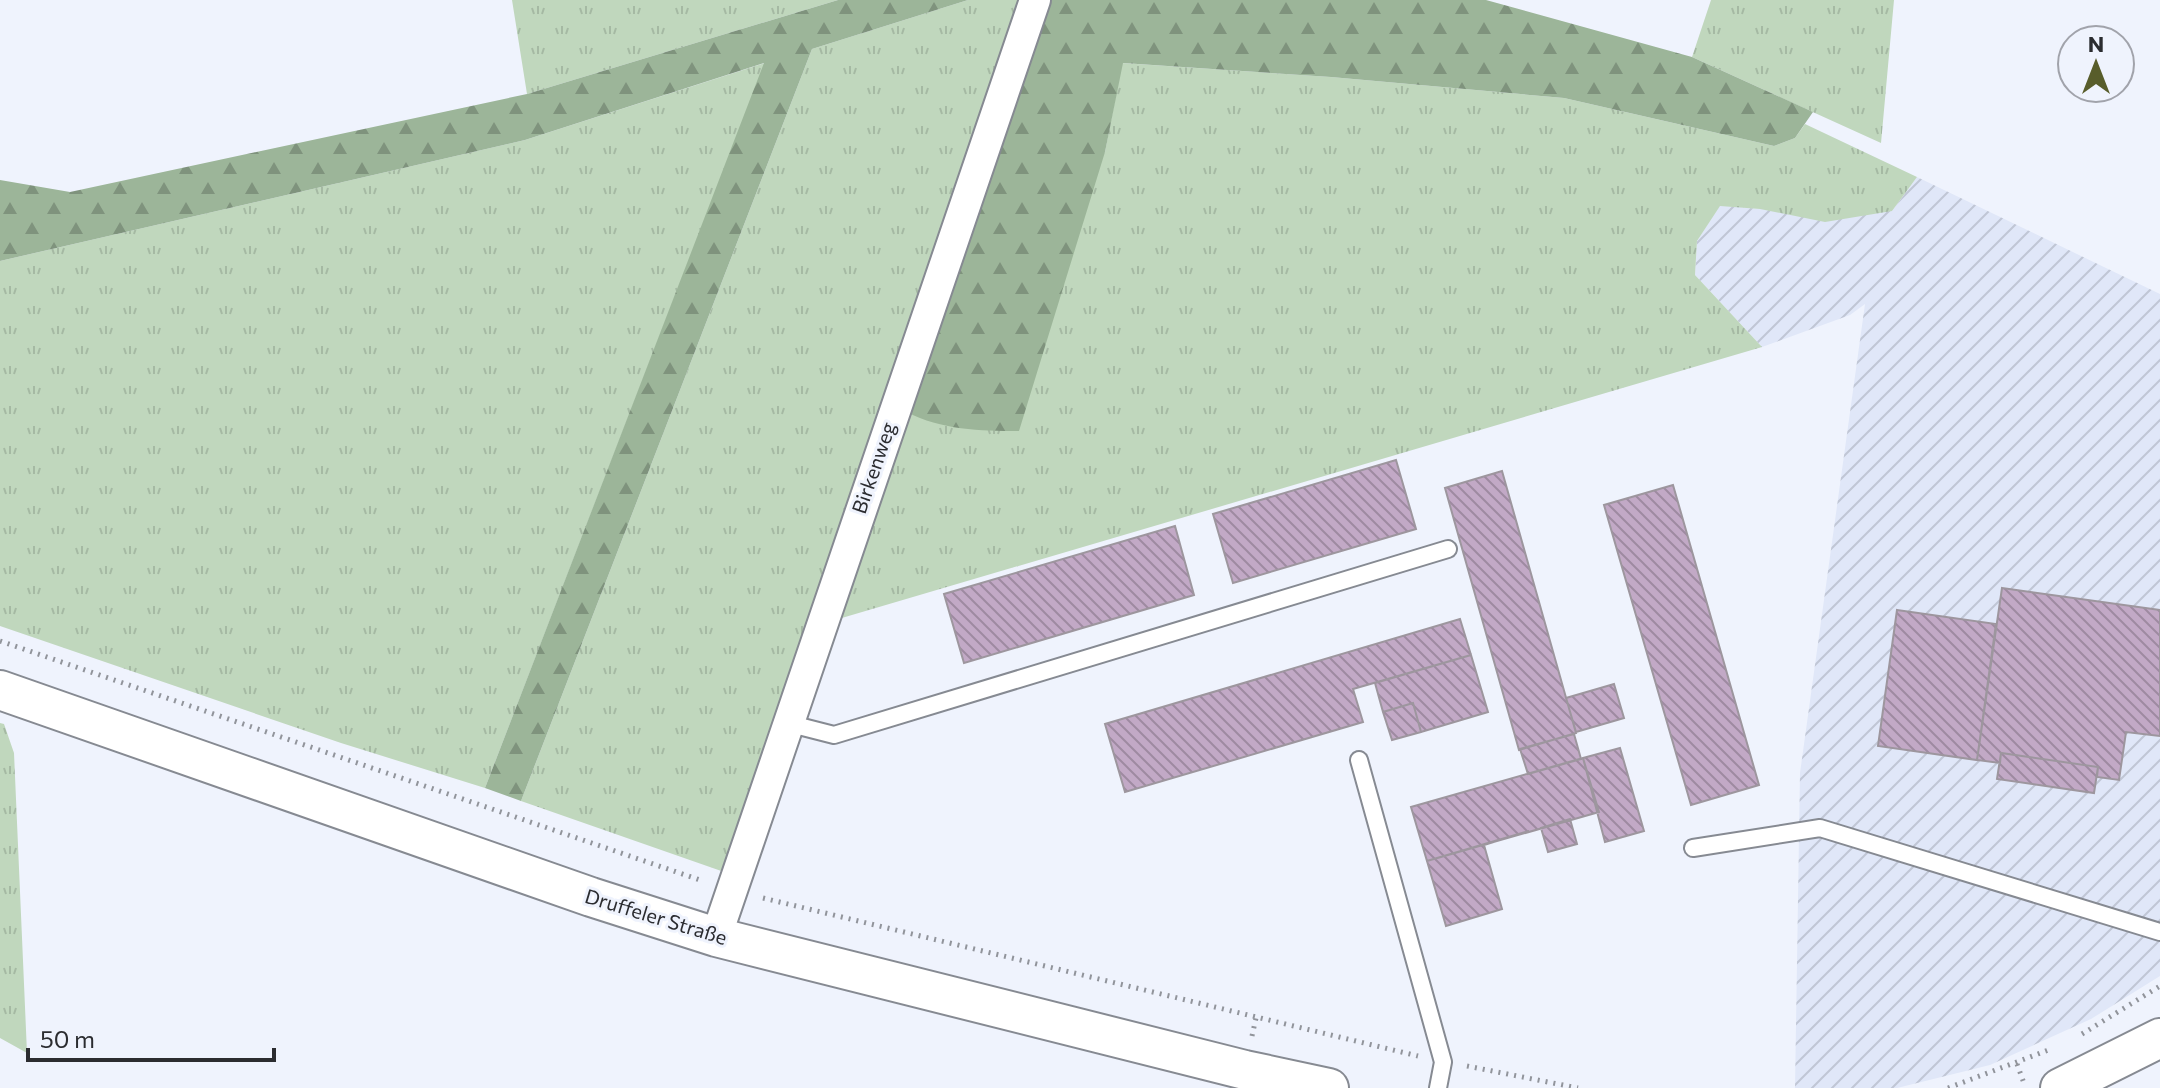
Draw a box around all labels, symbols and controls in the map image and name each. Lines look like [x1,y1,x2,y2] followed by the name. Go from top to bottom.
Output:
[2056,24,2136,104] north arrow
[2088,30,2104,57] text: N
[846,419,900,517] street label: Birkenweg
[582,883,730,949] street label: Druffeler Straße
[28,1012,274,1062] scale bar
[40,1024,95,1053] text: 50 m

